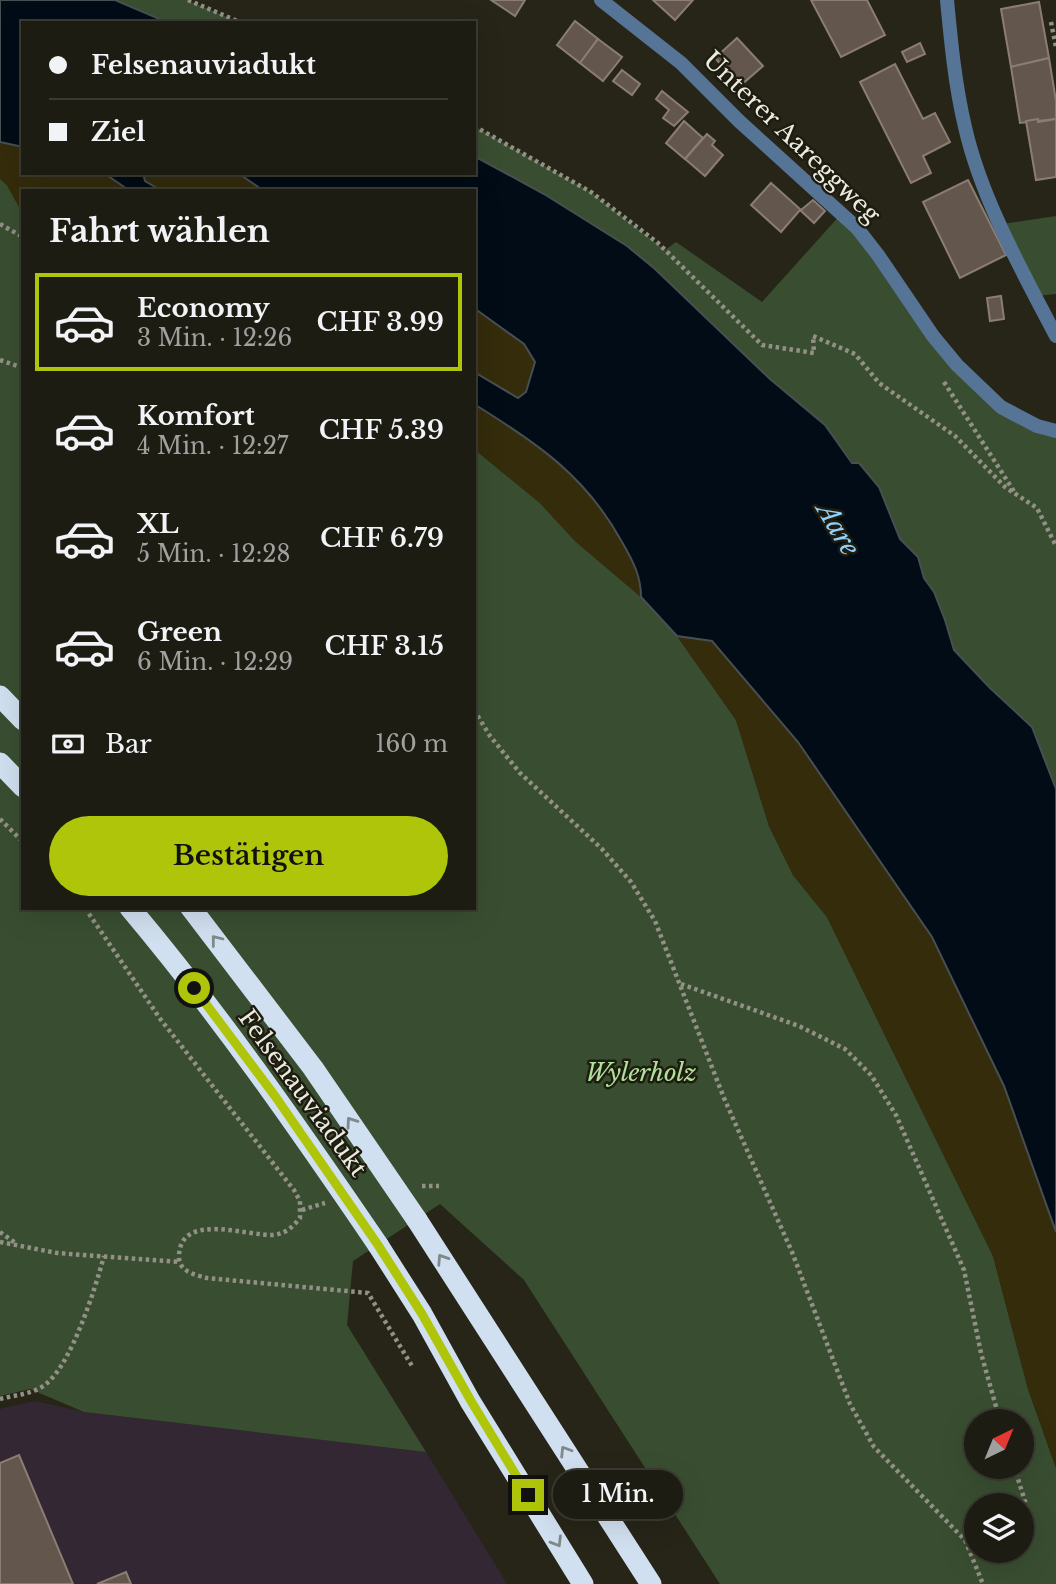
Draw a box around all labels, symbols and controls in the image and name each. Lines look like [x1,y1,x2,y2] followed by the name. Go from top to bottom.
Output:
[698,45,887,229] street label: Unterer Aareggweg
[91,49,316,81] text: Felsenauviadukt
[91,116,146,148] text: Ziel
[49,211,270,251] text: Fahrt wählen
[53,291,116,354] icon: car
[137,292,270,324] text: Economy
[317,306,444,338] text: CHF 3.99
[137,324,292,352] text: 3 Min. · 12:26
[53,399,116,462] icon: car
[137,400,255,432] text: Komfort
[319,414,444,446] text: CHF 5.39
[137,432,288,460] text: 4 Min. · 12:27
[808,494,866,562] water label: Aare
[53,507,116,570] icon: car
[137,508,179,540] text: XL
[320,522,444,554] text: CHF 6.79
[137,540,290,568] text: 5 Min. · 12:28
[53,615,116,678] icon: car
[137,616,222,648] text: Green
[324,630,444,662] text: CHF 3.15
[137,648,293,676] text: 6 Min. · 12:29
[49,725,87,763] icon: cash
[105,728,152,760] text: Bar
[375,730,448,758] text: 160 m
[49,816,448,896] button: Bestätigen
[211,935,224,947] one-way arrow
[178,972,210,1004] route start
[233,1004,373,1182] street label: Felsenauviadukt
[586,1058,696,1087] park label: Wylerholz
[347,1117,359,1130] one-way arrow
[438,1254,451,1267] one-way arrow
[964,1409,1034,1479] north arrow
[964,1409,1034,1563] map controls
[560,1446,573,1459] one-way arrow
[552,1470,682,1520] callout: 1 Min.
[512,1479,544,1511] route end
[582,1480,654,1508] text: 1 Min.
[964,1493,1034,1563] button: layers
[548,1534,561,1547] one-way arrow

